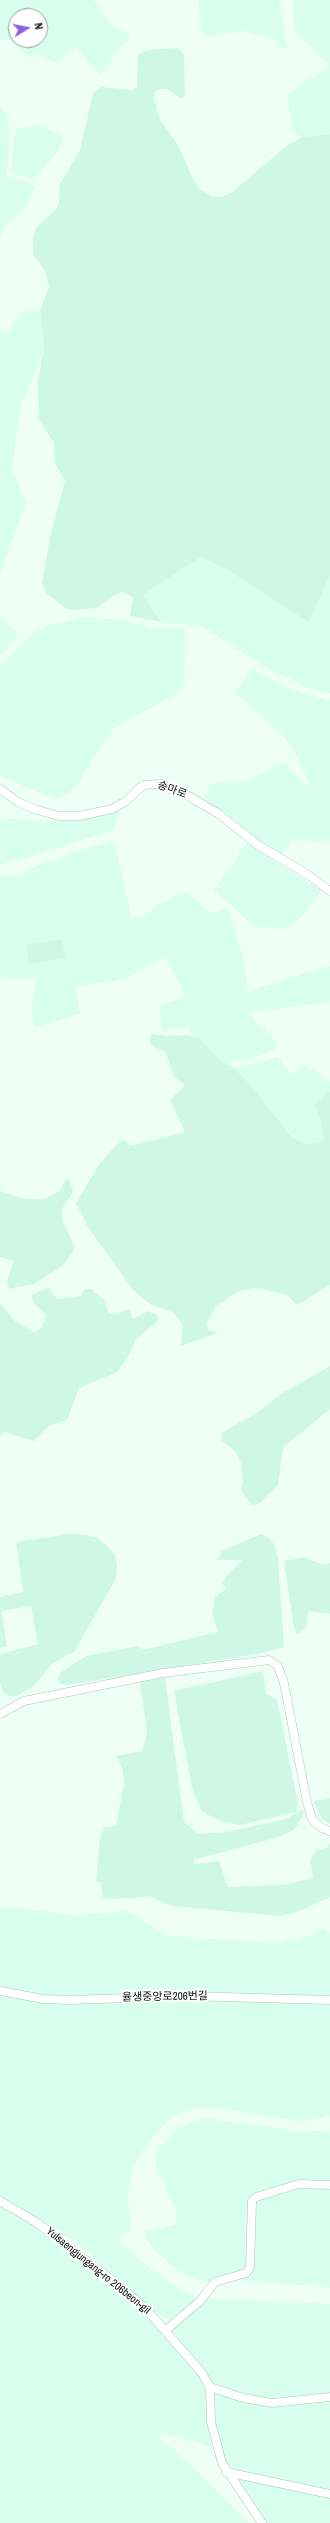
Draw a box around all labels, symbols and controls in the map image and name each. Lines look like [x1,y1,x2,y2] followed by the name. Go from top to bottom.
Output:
[8,8,48,48] north arrow
[31,22,46,31] text: N
[155,779,189,801] street label: 송마로
[122,1990,208,2004] street label: 율생중앙로206번길
[43,2225,153,2317] street label: Yulsaengjungang-ro 206beon-gil

